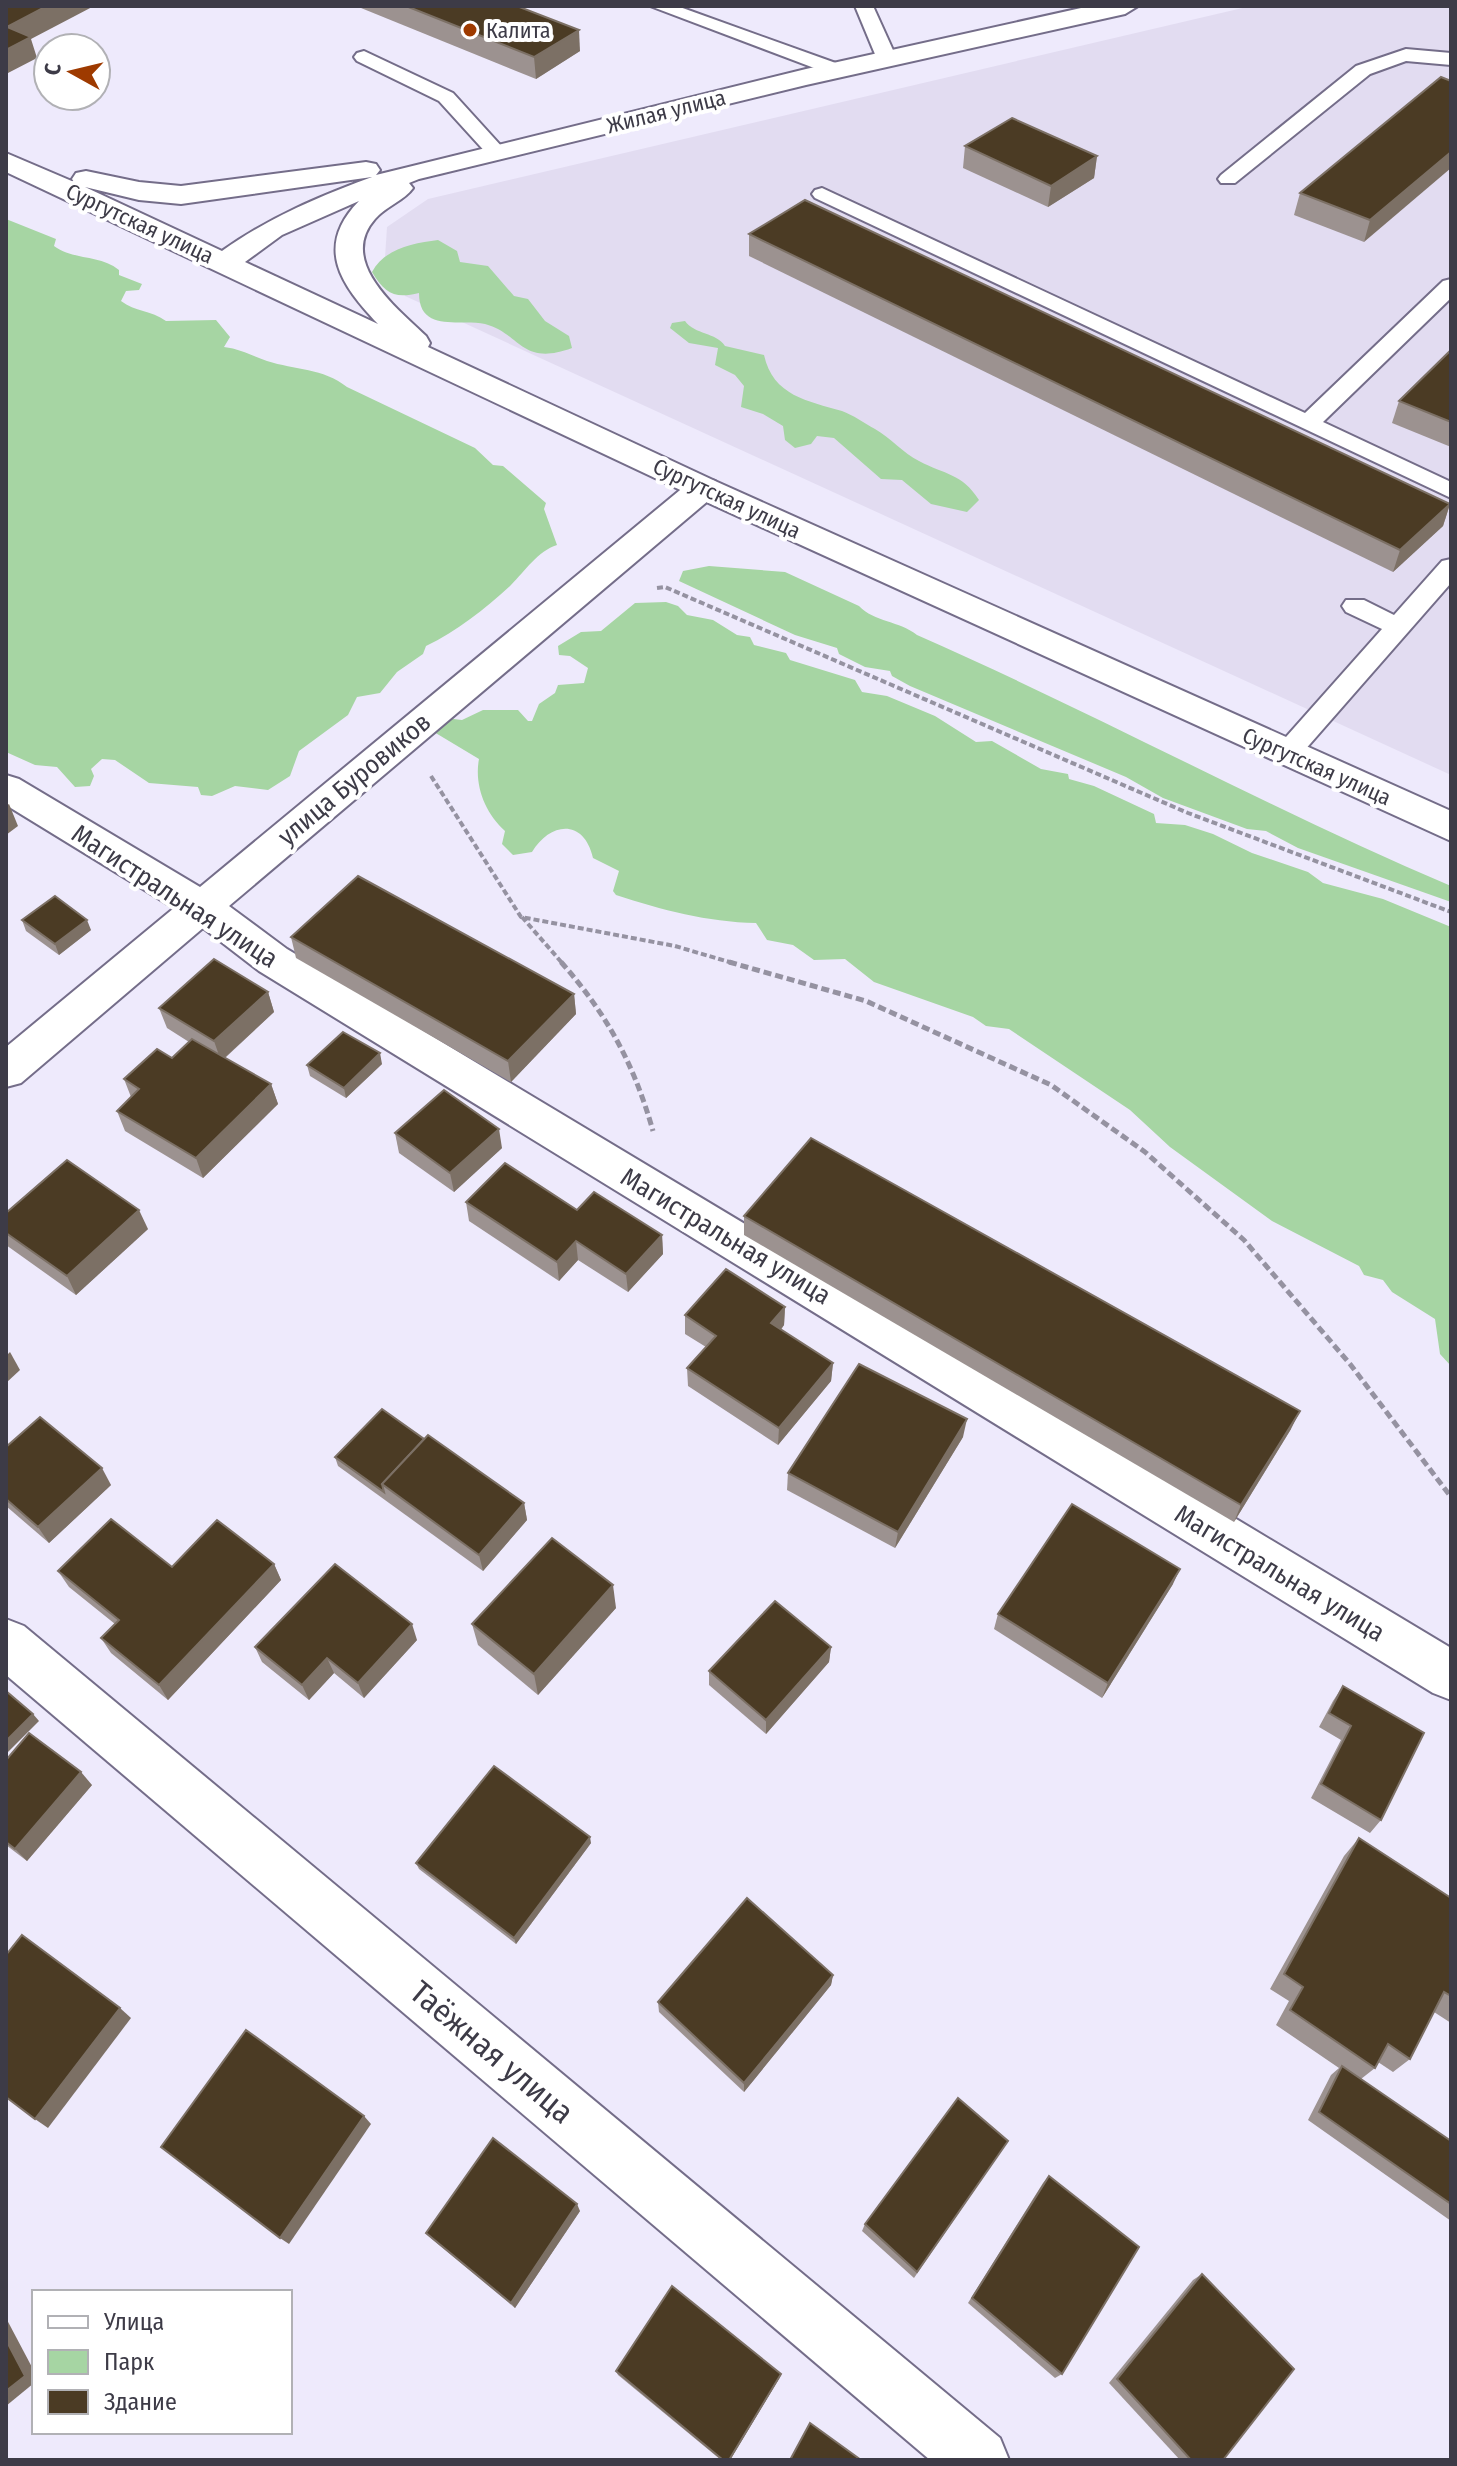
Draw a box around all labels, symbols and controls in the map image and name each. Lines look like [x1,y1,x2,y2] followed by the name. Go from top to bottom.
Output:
[486,17,550,44] place label: Калита
[461,21,479,39] marker: Калита
[32,32,112,112] north arrow
[39,61,67,77] text: С
[604,84,728,139] street label: Жилая улица
[62,177,218,269] street label: Сургутская улица
[649,452,805,544] street label: Сургутская улица
[272,707,437,852] street label: улица Буровиков
[1238,722,1395,811] street label: Сургутская улица
[66,818,284,975] street label: Магистральная улица
[615,1161,836,1311] street label: Магистральная улица
[1169,1498,1390,1648] street label: Магистральная улица
[403,1973,581,2131] street label: Таёжная улица
[32,2290,292,2434] legend
[103,2308,164,2336] text: Улица
[104,2348,155,2376] text: Парк
[104,2388,177,2416] text: Здание

